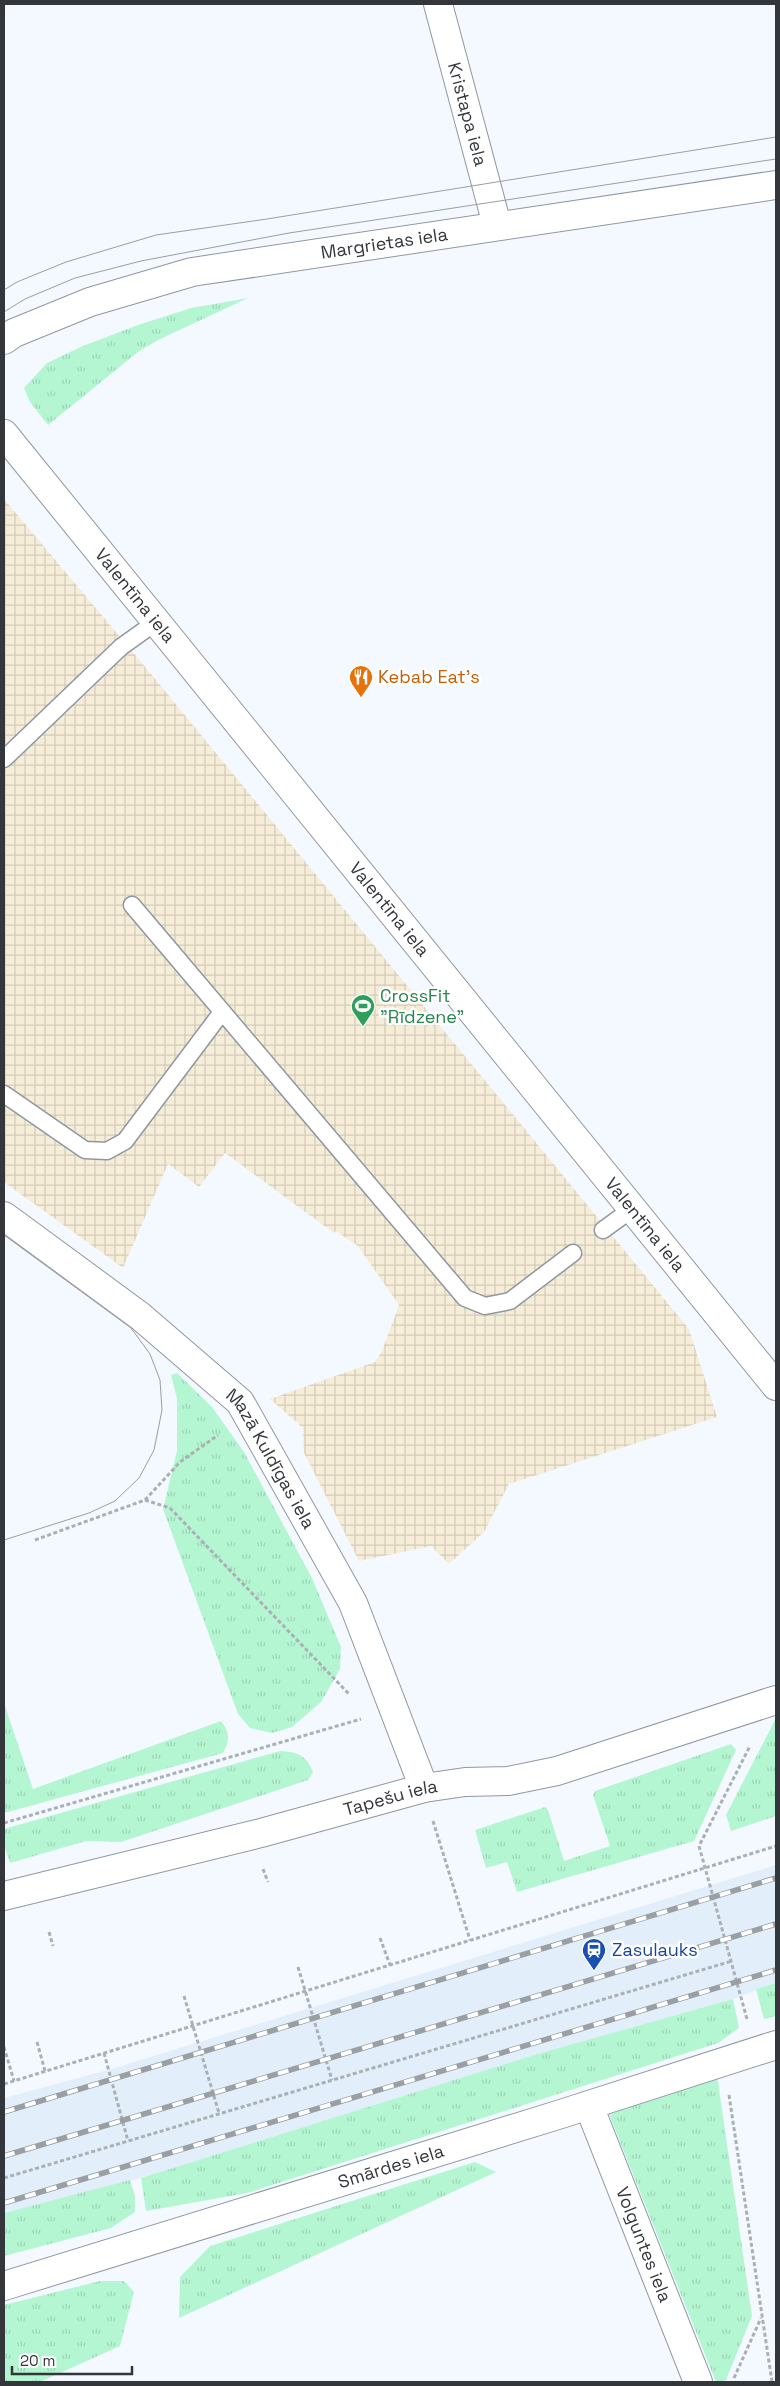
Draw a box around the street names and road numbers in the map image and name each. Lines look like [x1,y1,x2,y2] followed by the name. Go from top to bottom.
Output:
[443,60,493,168] street label: Kristapa iela
[319,222,449,264] street label: Margrietas iela
[90,543,181,647] street label: Valentīna iela
[345,857,435,961] street label: Valentīna iela
[600,1172,691,1276] street label: Valentīna iela
[221,1383,321,1533] street label: Mazā Kuldīgas iela
[341,1774,439,1821] street label: Tapešu iela
[335,2139,447,2193] street label: Smārdes iela
[611,2183,677,2305] street label: Volguntes iela

